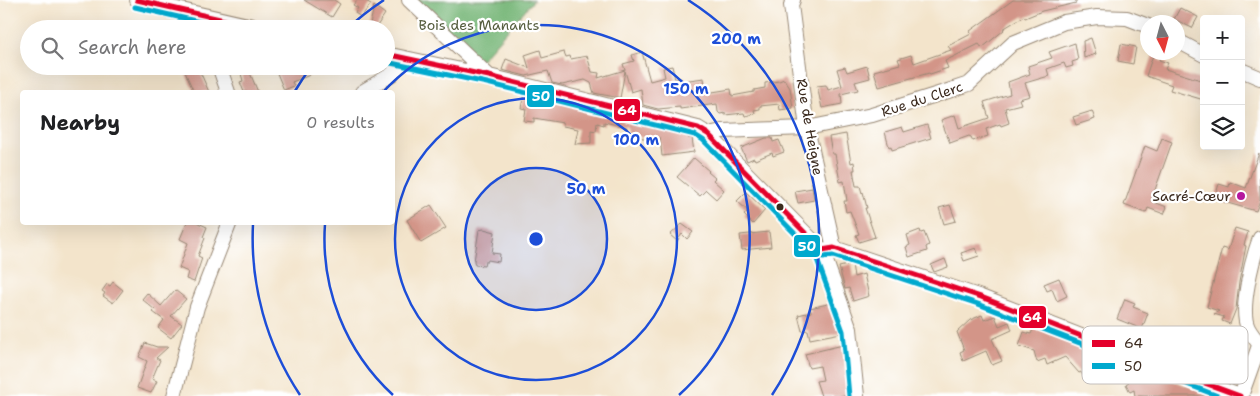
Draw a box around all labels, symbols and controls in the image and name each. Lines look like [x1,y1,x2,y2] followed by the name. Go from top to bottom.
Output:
[1140,15,1185,60] north arrow
[1200,15,1245,150] map controls
[1200,15,1245,60] button: +
[419,16,540,34] park label: Bois des Manants
[20,20,395,75] search box
[711,29,761,49] text: 200 m
[38,34,66,62] icon: search
[78,35,187,60] text: Search here
[1200,60,1245,105] button: −
[793,77,827,177] street label: Rue de Heigne
[879,77,965,121] street label: Rue du Clerc
[663,79,709,99] text: 150 m
[526,84,555,108] line badge: 50
[532,87,550,105] text: 50
[613,98,641,122] line badge: 64
[617,101,637,119] text: 64
[1200,105,1245,150] button: layers
[40,109,120,137] text: Nearby
[306,112,375,133] text: 0 results
[613,130,659,150] text: 100 m
[567,179,606,199] text: 50 m
[1152,187,1231,205] place label: Sacré-Cœur
[1235,190,1247,202] marker: Sacré-Cœur
[775,202,785,212] unlabelled marker
[527,230,545,248] centre of rings
[793,234,821,258] line badge: 50
[798,237,816,255] text: 50
[1018,305,1047,329] line badge: 64
[1022,308,1042,326] text: 64
[1082,326,1248,384] legend
[1124,334,1143,352] text: 64
[1124,357,1142,375] text: 50

